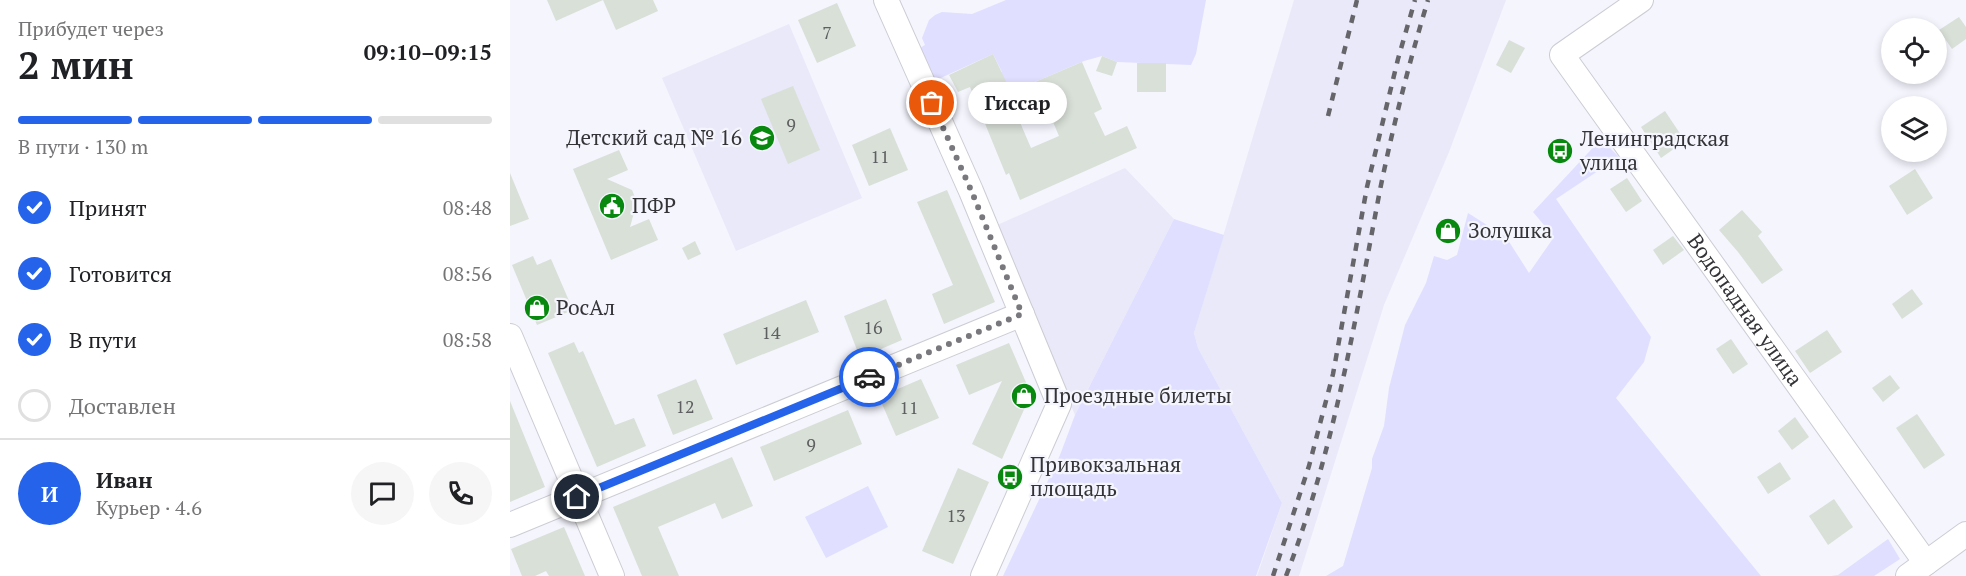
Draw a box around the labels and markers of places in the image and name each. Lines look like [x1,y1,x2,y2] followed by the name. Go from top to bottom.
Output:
[906,77,957,128] pin
[968,82,1067,124] callout: Гиссар
[566,123,742,151] place label: Детский сад № 16
[747,123,777,153] school or university icon: Детский сад № 16
[1579,124,1729,176] place label: Ленинградская улица
[1545,136,1575,166] bus stop icon: Ленинградская улица
[597,191,627,221] public building icon: ПФР
[632,191,676,219] place label: ПФР
[1433,216,1463,246] shop icon: Золушка
[1468,216,1553,244] place label: Золушка
[522,293,552,323] shop icon: РосАл
[556,293,615,321] place label: РосАл
[1009,381,1039,411] shop icon: Проездные билеты
[1044,381,1232,409] place label: Проездные билеты
[1030,450,1181,502] place label: Привокзальная площадь
[995,462,1025,492] bus stop icon: Привокзальная площадь
[551,471,602,522] pin

